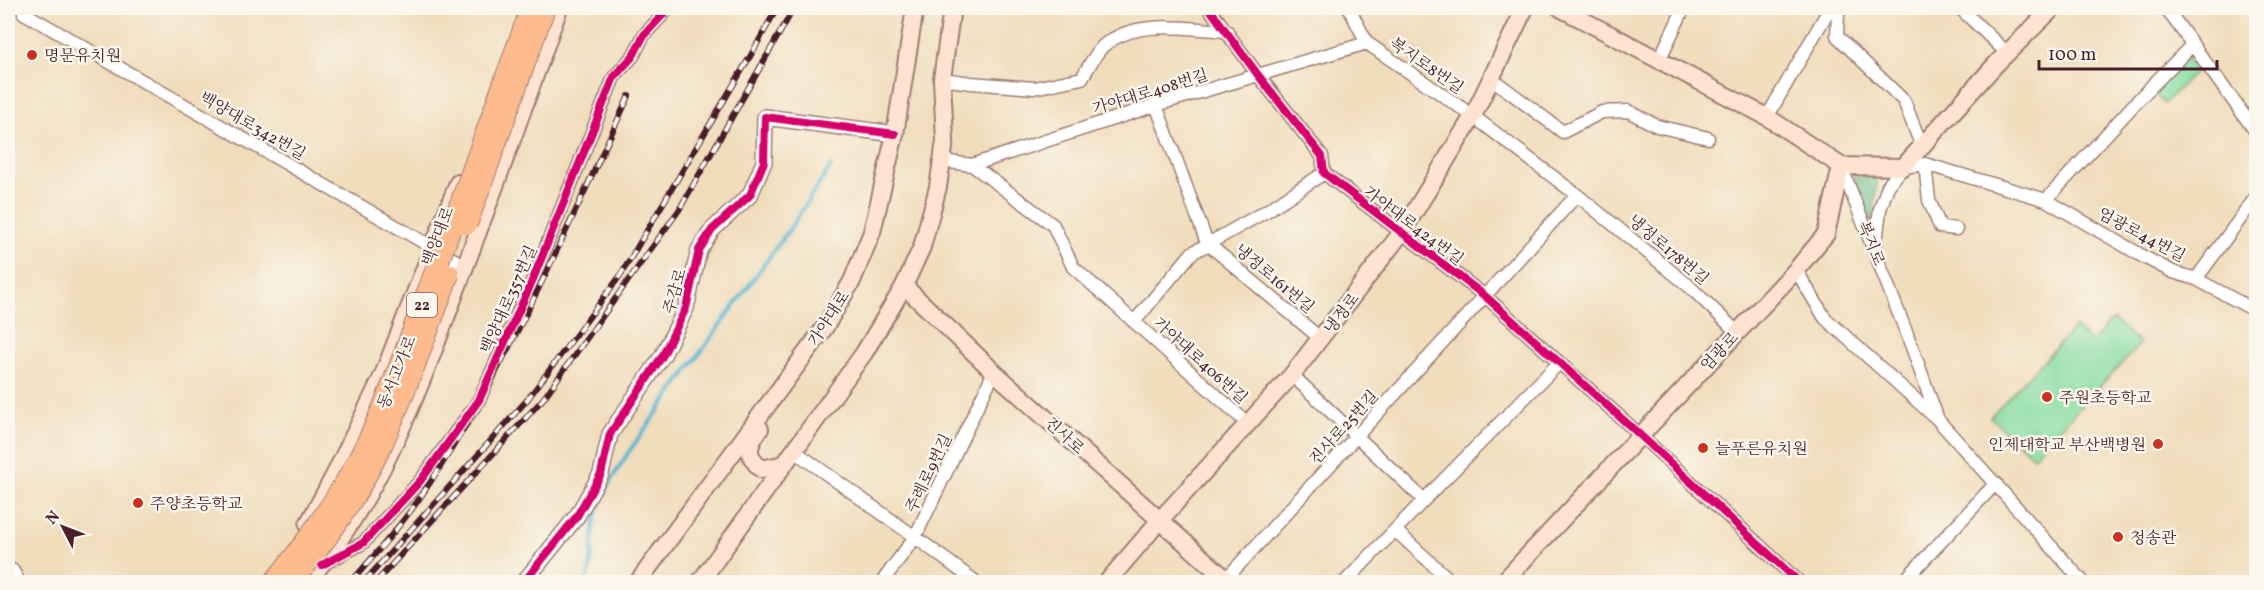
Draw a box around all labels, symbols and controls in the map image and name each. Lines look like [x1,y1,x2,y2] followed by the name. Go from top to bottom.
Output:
[1385,33,1467,100] street label: 복지로8번길
[2039,33,2218,71] scale bar
[2048,43,2097,68] text: 100 m
[44,46,121,68] place label: 명문유치원
[25,48,39,62] marker: 명문유치원
[1090,65,1211,121] street label: 가야대로408번길
[195,87,309,166] street label: 백양대로342번길
[1358,182,1467,271] street label: 가야대로424번길
[418,203,460,270] street label: 백양대로
[2093,203,2189,268] street label: 엄광로44번길
[1623,210,1713,291] street label: 냉정로178번길
[1851,218,1889,270] street label: 복지로
[1229,240,1318,319] street label: 냉정로161번길
[476,242,544,357] street label: 백양대로357번길
[659,266,693,317] street label: 주감로
[804,287,856,351] street label: 가야대로
[1320,289,1366,339] street label: 냉정로
[407,293,437,317] road number: 22
[1148,313,1252,410] street label: 가야대로406번길
[1697,328,1745,377] street label: 엄광로
[373,332,423,413] street label: 동서고가로
[1305,386,1384,470] street label: 진사로25번길
[2059,388,2152,410] place label: 주원초등학교
[2040,390,2054,404] marker: 주원초등학교
[1039,413,1089,461] street label: 진사로
[901,431,958,517] street label: 주례로9번길
[1988,435,2146,457] place label: 인제대학교 부산백병원
[2151,437,2165,451] marker: 인제대학교 부산백병원
[1715,439,1808,461] place label: 늘푸른유치원
[1696,441,1710,455] marker: 늘푸른유치원
[150,494,243,516] place label: 주양초등학교
[131,496,145,510] marker: 주양초등학교
[33,497,93,557] north arrow
[41,506,66,530] text: N
[2130,528,2177,550] place label: 청송관
[2111,530,2125,544] marker: 청송관

